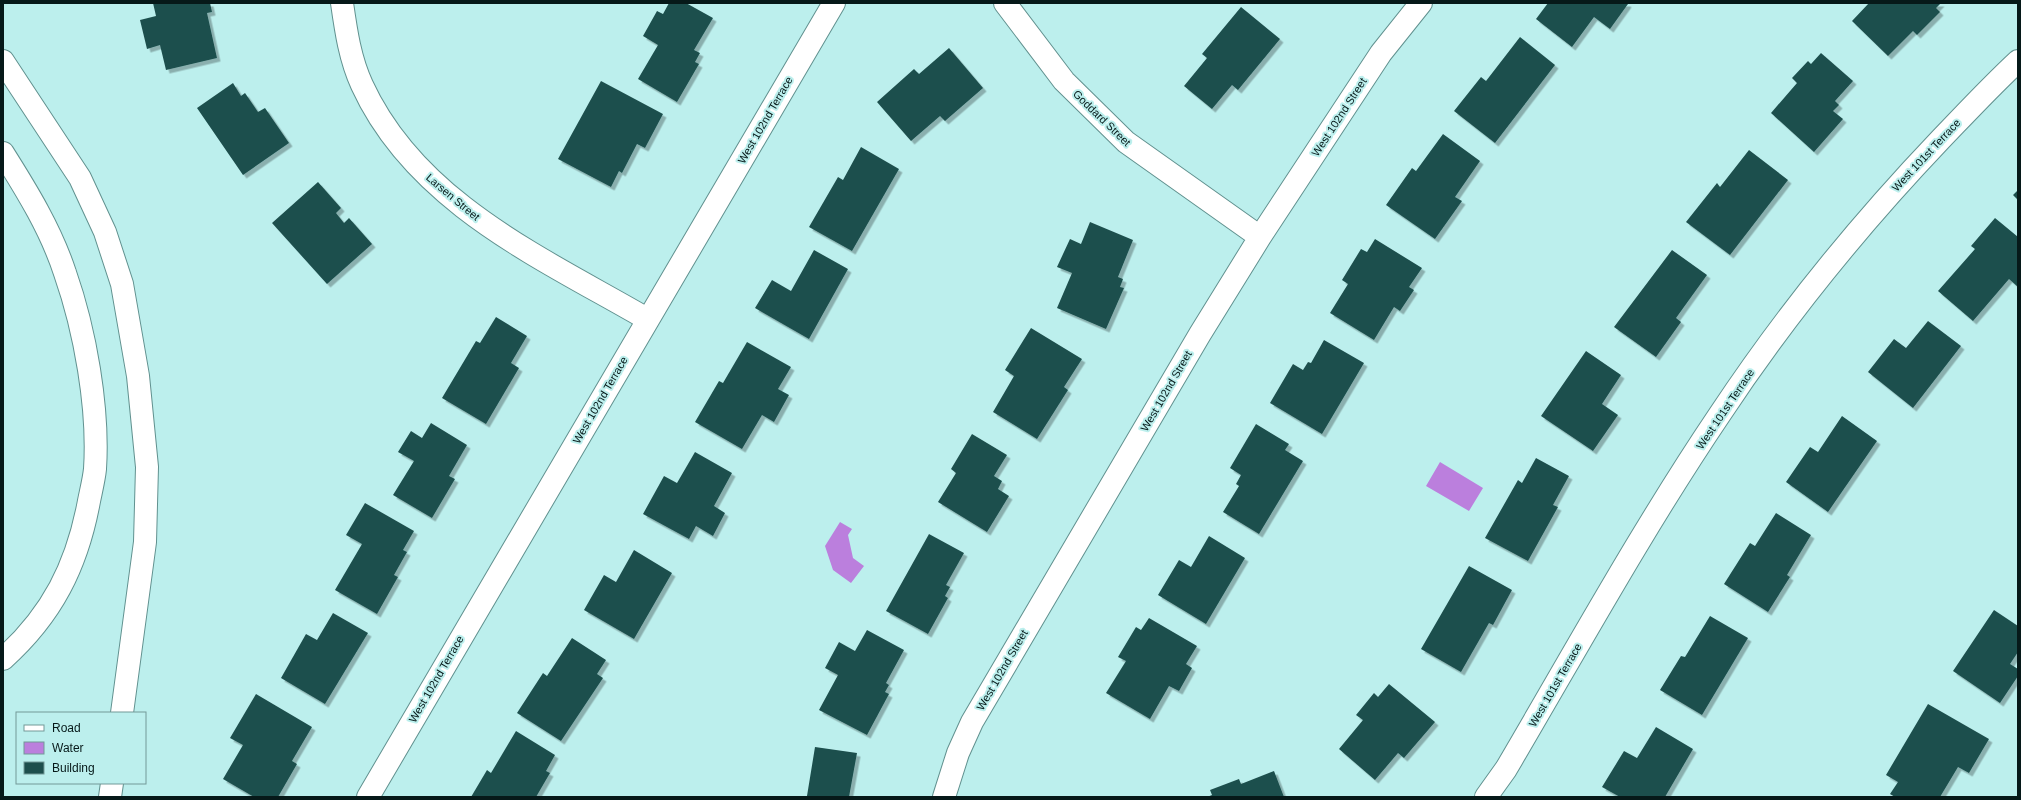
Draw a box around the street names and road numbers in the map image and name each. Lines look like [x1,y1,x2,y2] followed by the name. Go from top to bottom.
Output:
[735,75,795,165] street label: West 102nd Terrace
[1309,76,1369,158] street label: West 102nd Street
[1071,88,1133,148] street label: Goddard Street
[1889,116,1963,194] street label: West 101st Terrace
[424,171,482,223] street label: Larsen Street
[1138,349,1194,433] street label: West 102nd Street
[570,355,630,445] street label: West 102nd Terrace
[1694,367,1756,451] street label: West 101st Terrace
[974,628,1030,712] street label: West 102nd Street
[406,634,466,724] street label: West 102nd Terrace
[1526,641,1584,729] street label: West 101st Terrace

